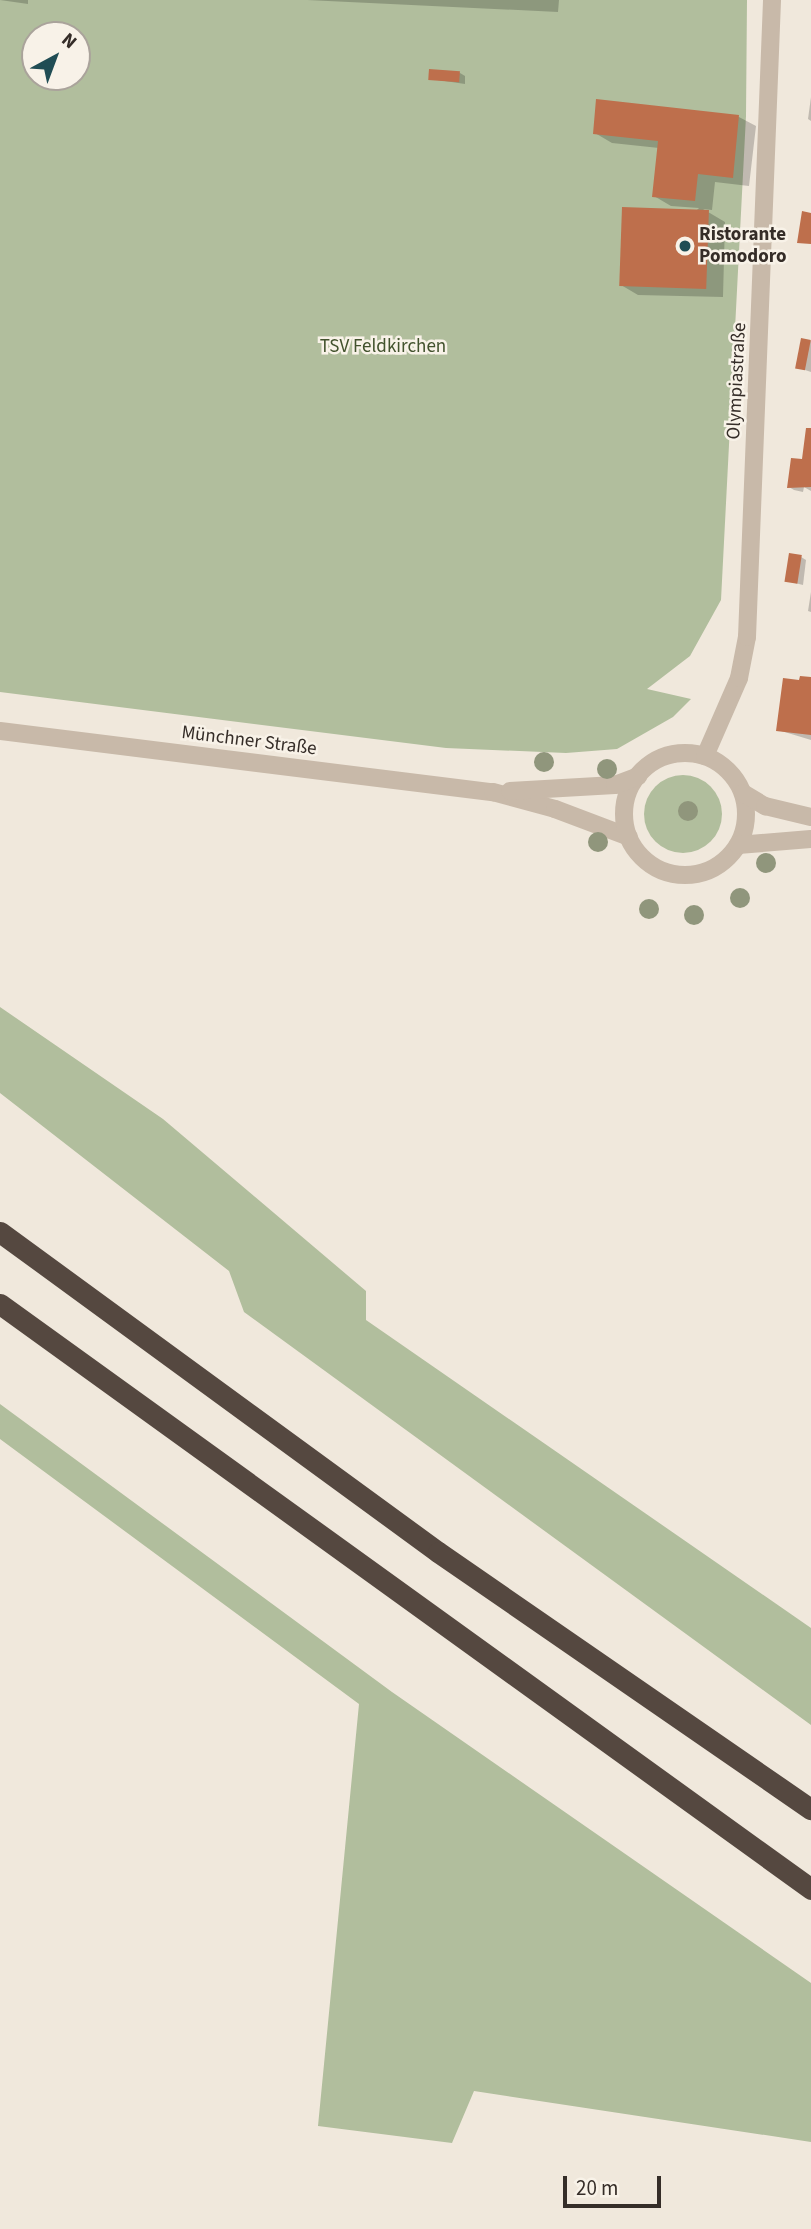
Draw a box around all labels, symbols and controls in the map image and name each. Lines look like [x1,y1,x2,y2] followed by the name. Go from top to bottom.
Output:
[21,21,91,91] north arrow
[55,27,82,56] text: N
[699,224,787,268] place label: Ristorante Pomodoro
[677,238,693,254] marker: Ristorante Pomodoro
[723,322,751,440] street label: Olympiastraße
[320,336,446,358] park label: TSV Feldkirchen
[180,721,318,761] street label: Münchner Straße
[566,2162,664,2206] scale bar
[576,2173,618,2203] text: 20 m

